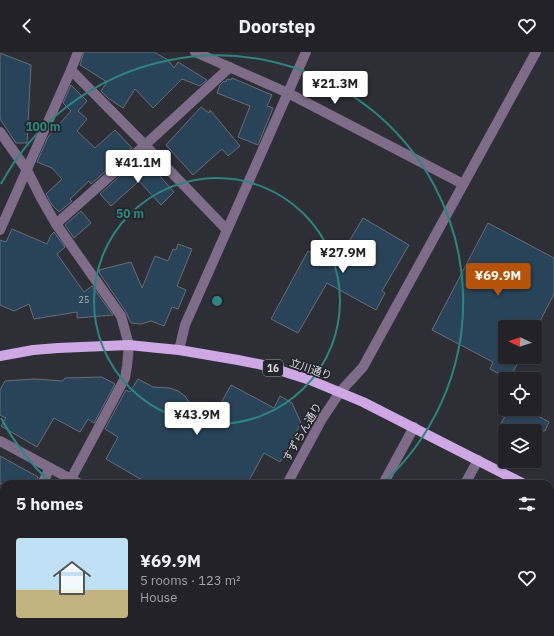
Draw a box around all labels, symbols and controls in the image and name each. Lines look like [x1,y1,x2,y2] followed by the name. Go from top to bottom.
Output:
[16,15,38,37] icon: back
[239,15,315,38] text: Doorstep
[516,15,538,37] icon: heart
[302,71,368,105] pin: ¥21.3M
[312,75,358,92] text: ¥21.3M
[25,119,61,134] text: 100 m
[105,150,171,184] pin: ¥41.1M
[115,154,161,171] text: ¥41.1M
[116,206,144,221] text: 50 m
[310,240,376,274] pin: ¥27.9M
[320,244,366,261] text: ¥27.9M
[465,263,531,297] pin: ¥69.9M
[475,267,521,284] text: ¥69.9M
[79,294,89,305] house number: 25
[210,294,224,308] centre of rings
[498,320,542,364] north arrow
[498,320,542,468] map controls
[288,355,334,383] street label: 立川通り
[263,360,283,376] road number: 16
[498,372,542,416] button: locate
[279,400,325,464] street label: すずらん通り
[164,402,230,436] pin: ¥43.9M
[174,406,220,423] text: ¥43.9M
[498,424,542,468] button: layers
[16,493,83,515] text: 5 homes
[516,493,538,515] icon: filters
[140,550,201,572] text: ¥69.9M
[48,554,96,602] icon: home
[516,567,538,589] icon: heart
[140,572,241,589] text: 5 rooms · 123 m²
[140,589,177,606] text: House

